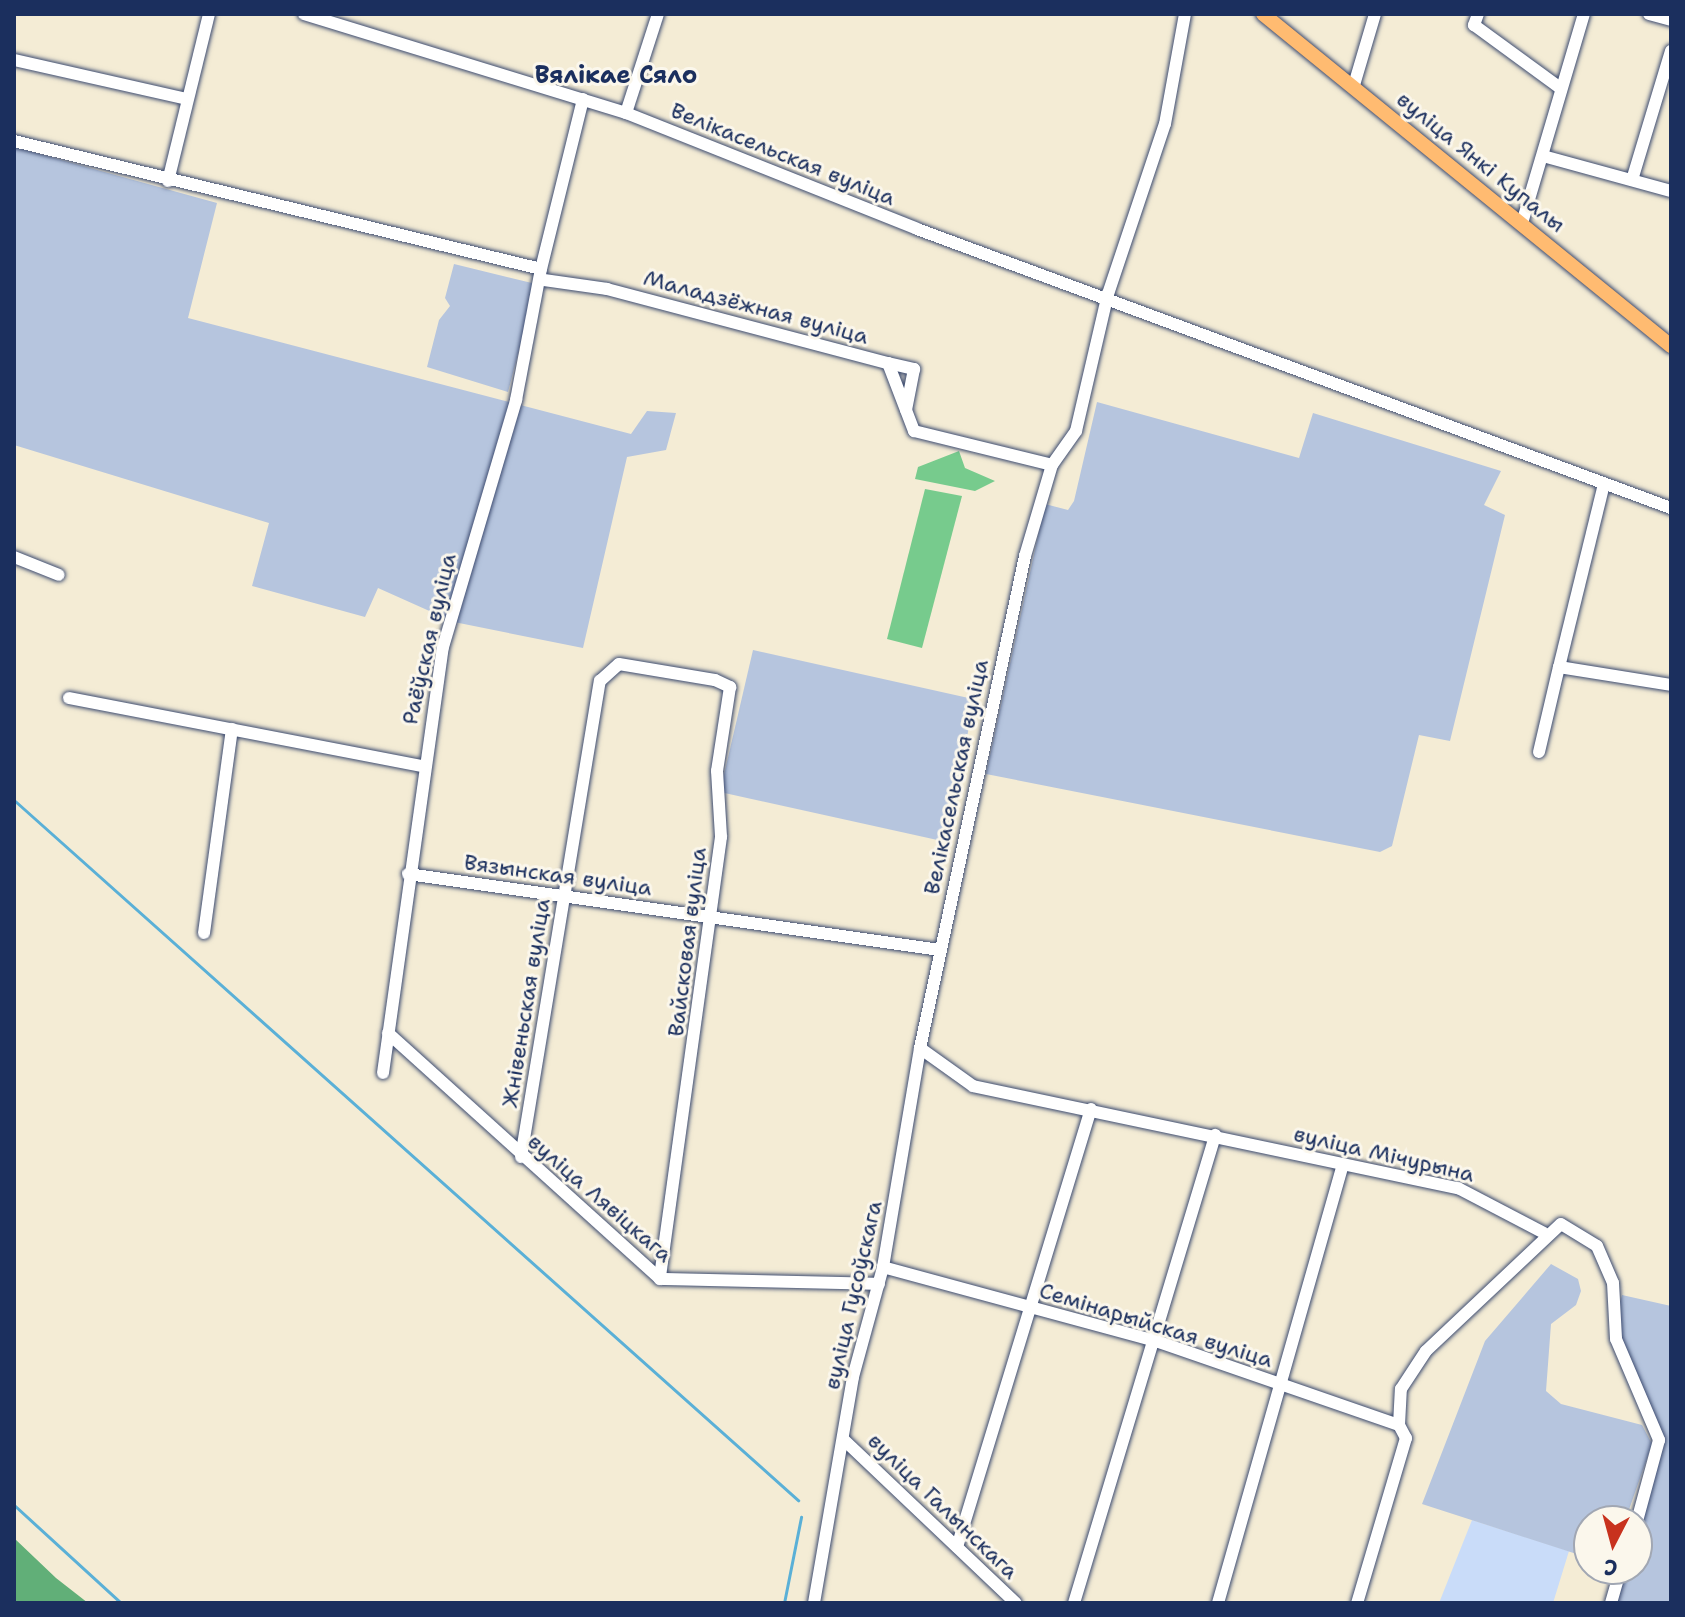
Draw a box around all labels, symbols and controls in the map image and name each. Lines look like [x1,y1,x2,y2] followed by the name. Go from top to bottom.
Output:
[535,62,697,90] district label: Вялікае Сяло
[1391,86,1571,238] street label: вуліца Янкі Купалы
[667,97,899,211] street label: Велікасельская вуліца
[641,264,871,350] street label: Маладзёжная вуліца
[396,551,462,727] street label: Раёўская вуліца
[918,657,994,897] street label: Велікасельская вуліца
[662,846,712,1038] street label: Вайсковая вуліца
[462,849,654,901] street label: Вязынская вуліца
[496,897,556,1109] street label: Жнівеньская вуліца
[1291,1120,1477,1188] street label: вуліца Мічурына
[523,1128,677,1268] street label: вуліца Лявіцкага
[818,1198,888,1392] street label: вуліца Гусоўскага
[1036,1277,1276,1373] street label: Семінарыйская вуліца
[862,1428,1024,1584] street label: вуліца Галынскага
[1573,1505,1653,1585] north arrow
[1602,1552,1619,1583] text: С

